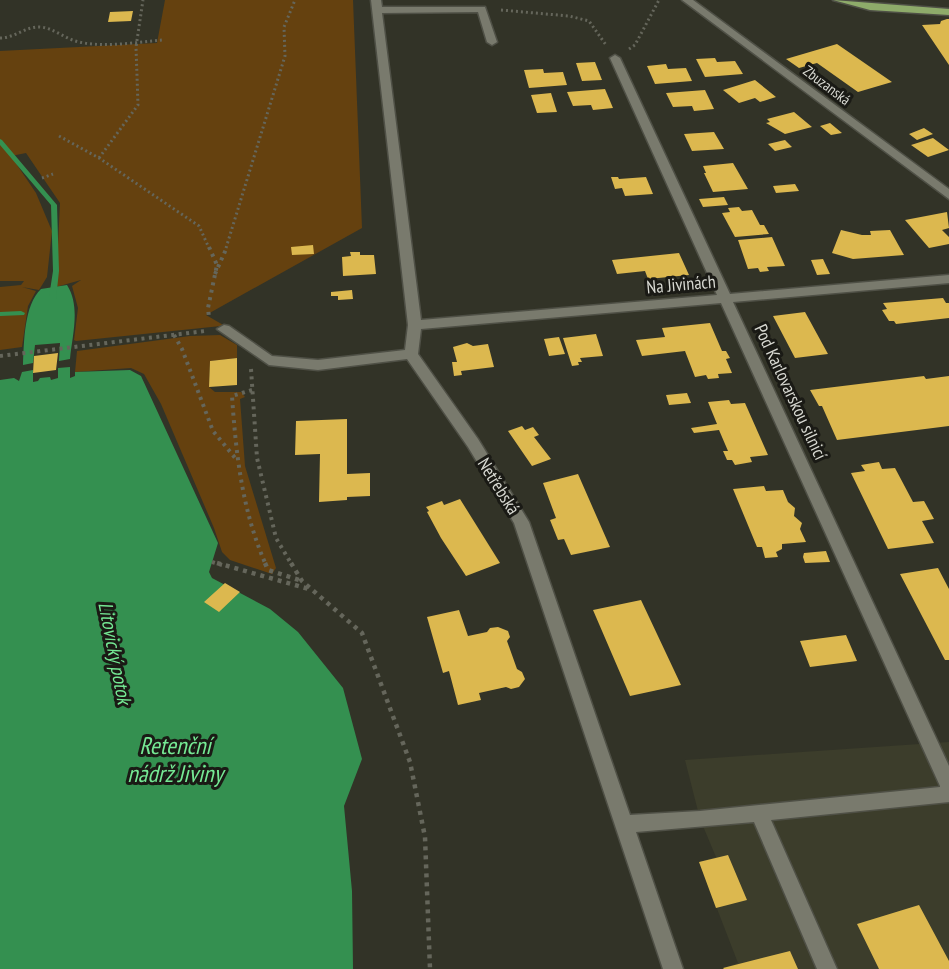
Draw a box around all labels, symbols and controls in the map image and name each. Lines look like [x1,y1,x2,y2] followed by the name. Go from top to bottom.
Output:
[800,61,854,109] street label: Zbuzanská
[645,270,717,298] street label: Na Jivinách
[749,320,833,464] street label: Pod Karlovarskou silnicí
[473,453,525,519] street label: Netřebská
[92,600,138,709] water label: Litovický potok
[127,730,226,789] water label: Retenční nádrž Jiviny

